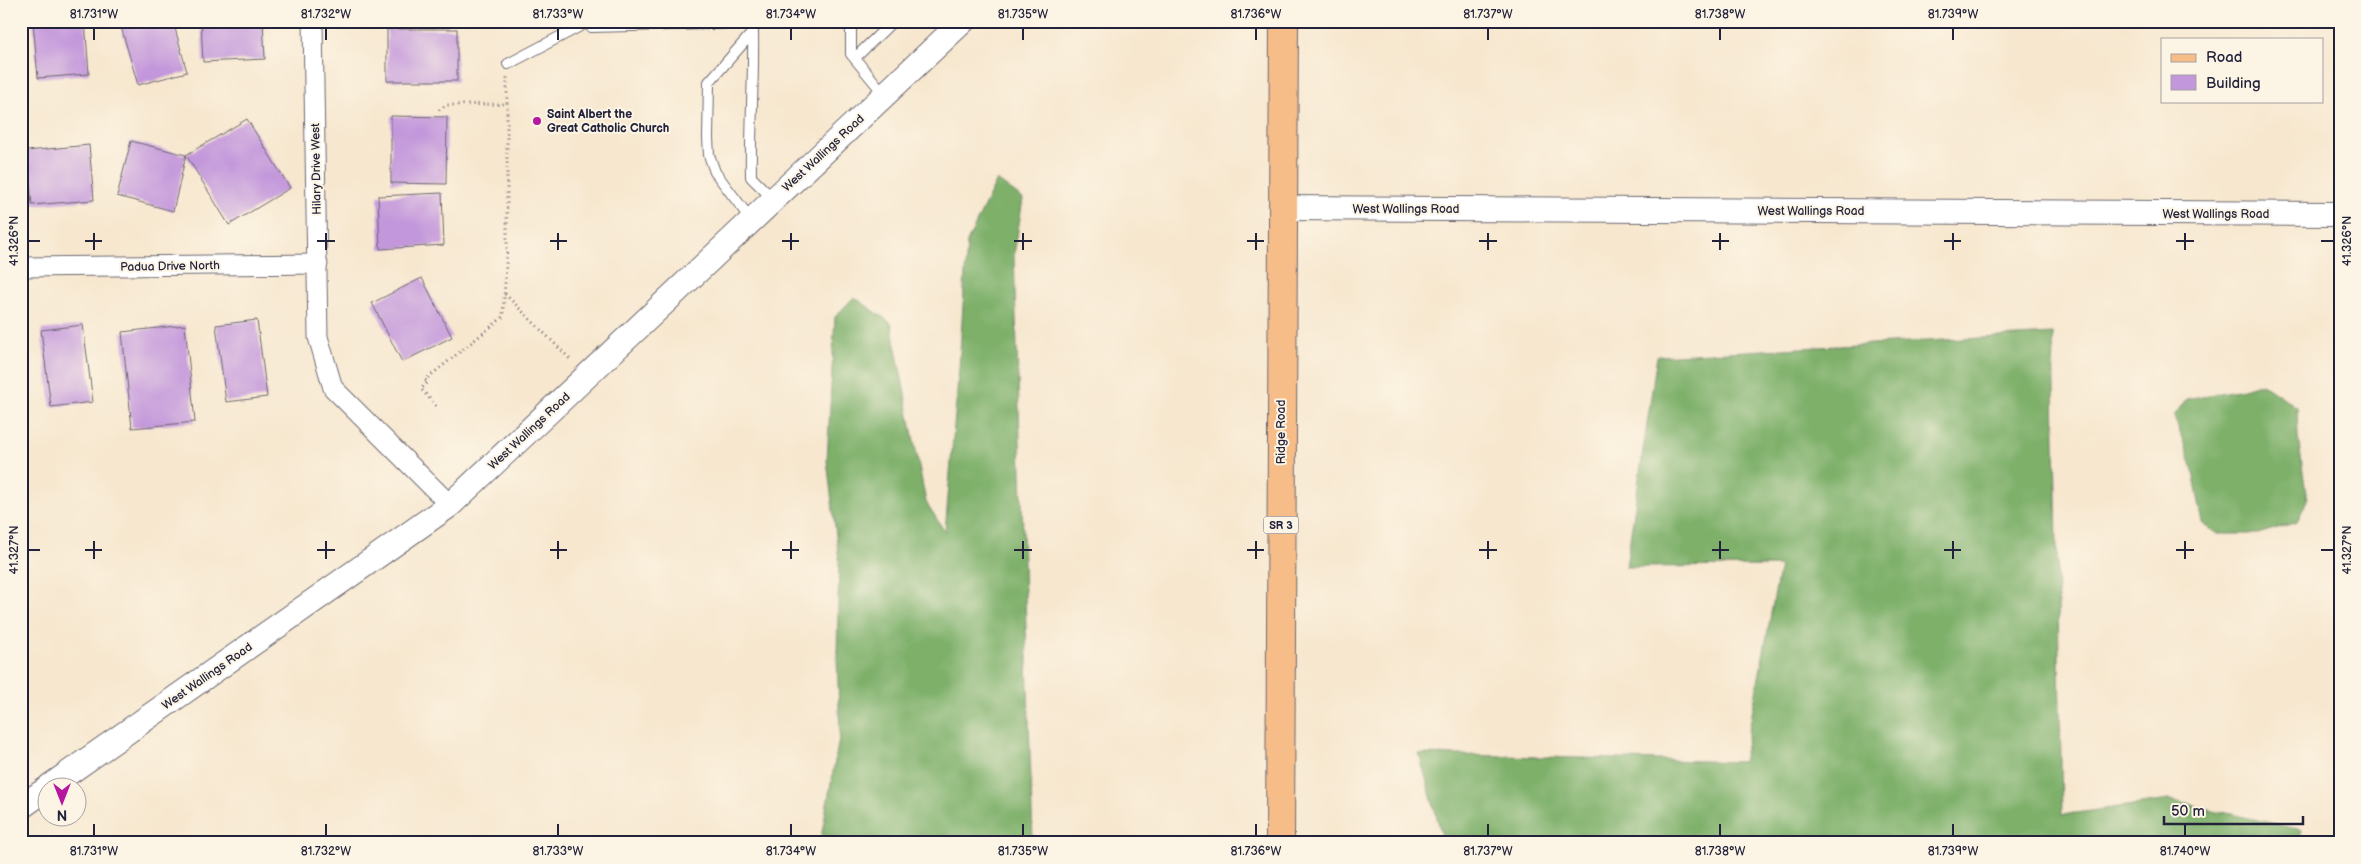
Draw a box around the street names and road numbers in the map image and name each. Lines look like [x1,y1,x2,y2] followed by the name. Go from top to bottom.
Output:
[779,111,868,195] street label: West Wallings Road
[308,123,325,215] street label: Hilary Drive West
[1353,202,1460,217] street label: West Wallings Road
[1758,204,1865,219] street label: West Wallings Road
[2163,207,2270,222] street label: West Wallings Road
[120,258,220,275] street label: Padua Drive North
[485,389,574,473] street label: West Wallings Road
[1274,400,1289,464] street label: Ridge Road
[1264,516,1298,534] road number: SR 3
[159,640,255,713] street label: West Wallings Road

